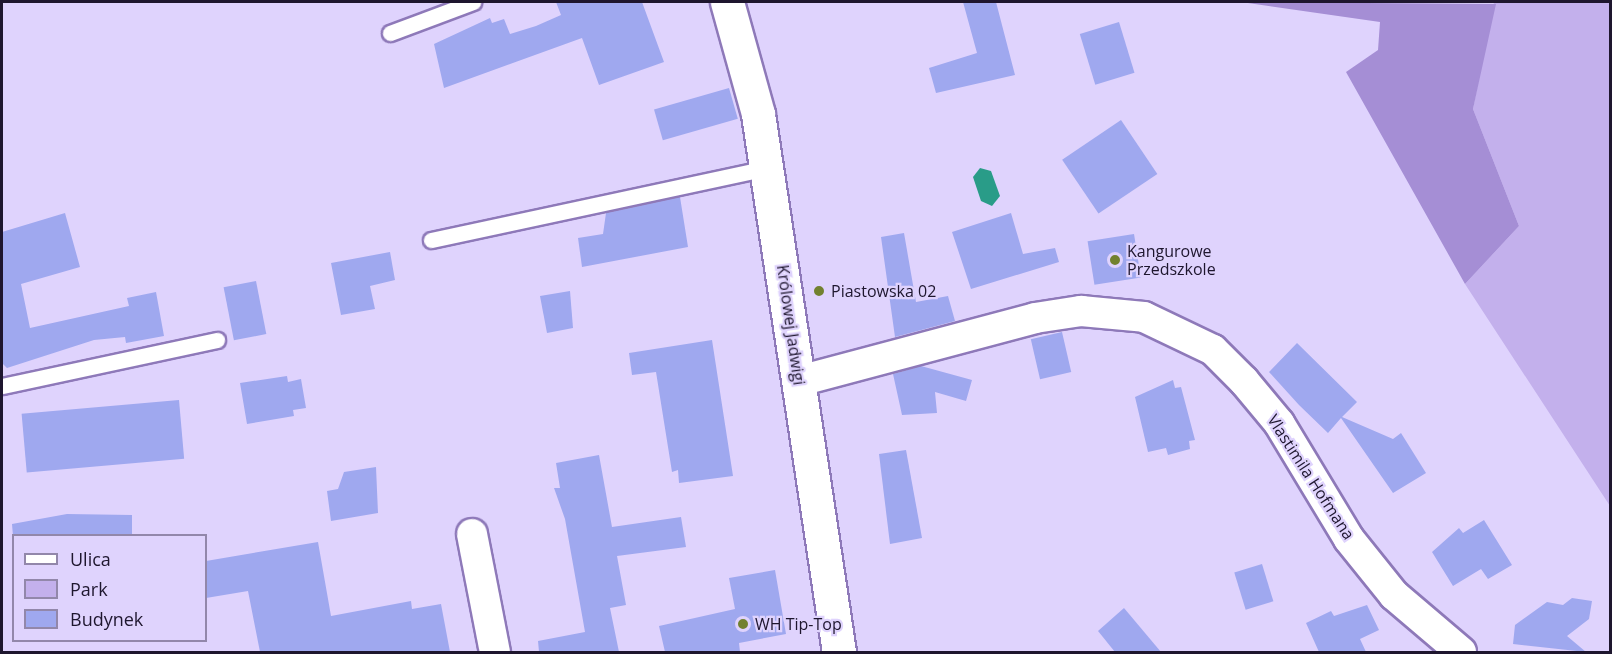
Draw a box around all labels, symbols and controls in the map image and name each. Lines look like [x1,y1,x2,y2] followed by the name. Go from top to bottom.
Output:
[1127,241,1216,279] place label: Kangurowe Przedszkole
[1108,253,1122,267] marker: Kangurowe Przedszkole
[773,264,809,386] street label: Królowej Jadwigi
[831,281,936,301] place label: Piastowska 02
[812,284,826,298] marker: Piastowska 02
[1263,411,1359,543] street label: Vlastimila Hofmana
[12,534,207,642] legend
[70,547,111,571] text: Ulica
[70,577,108,601] text: Park
[70,607,143,631] text: Budynek
[755,614,842,634] place label: WH Tip-Top
[736,617,750,631] marker: WH Tip-Top

